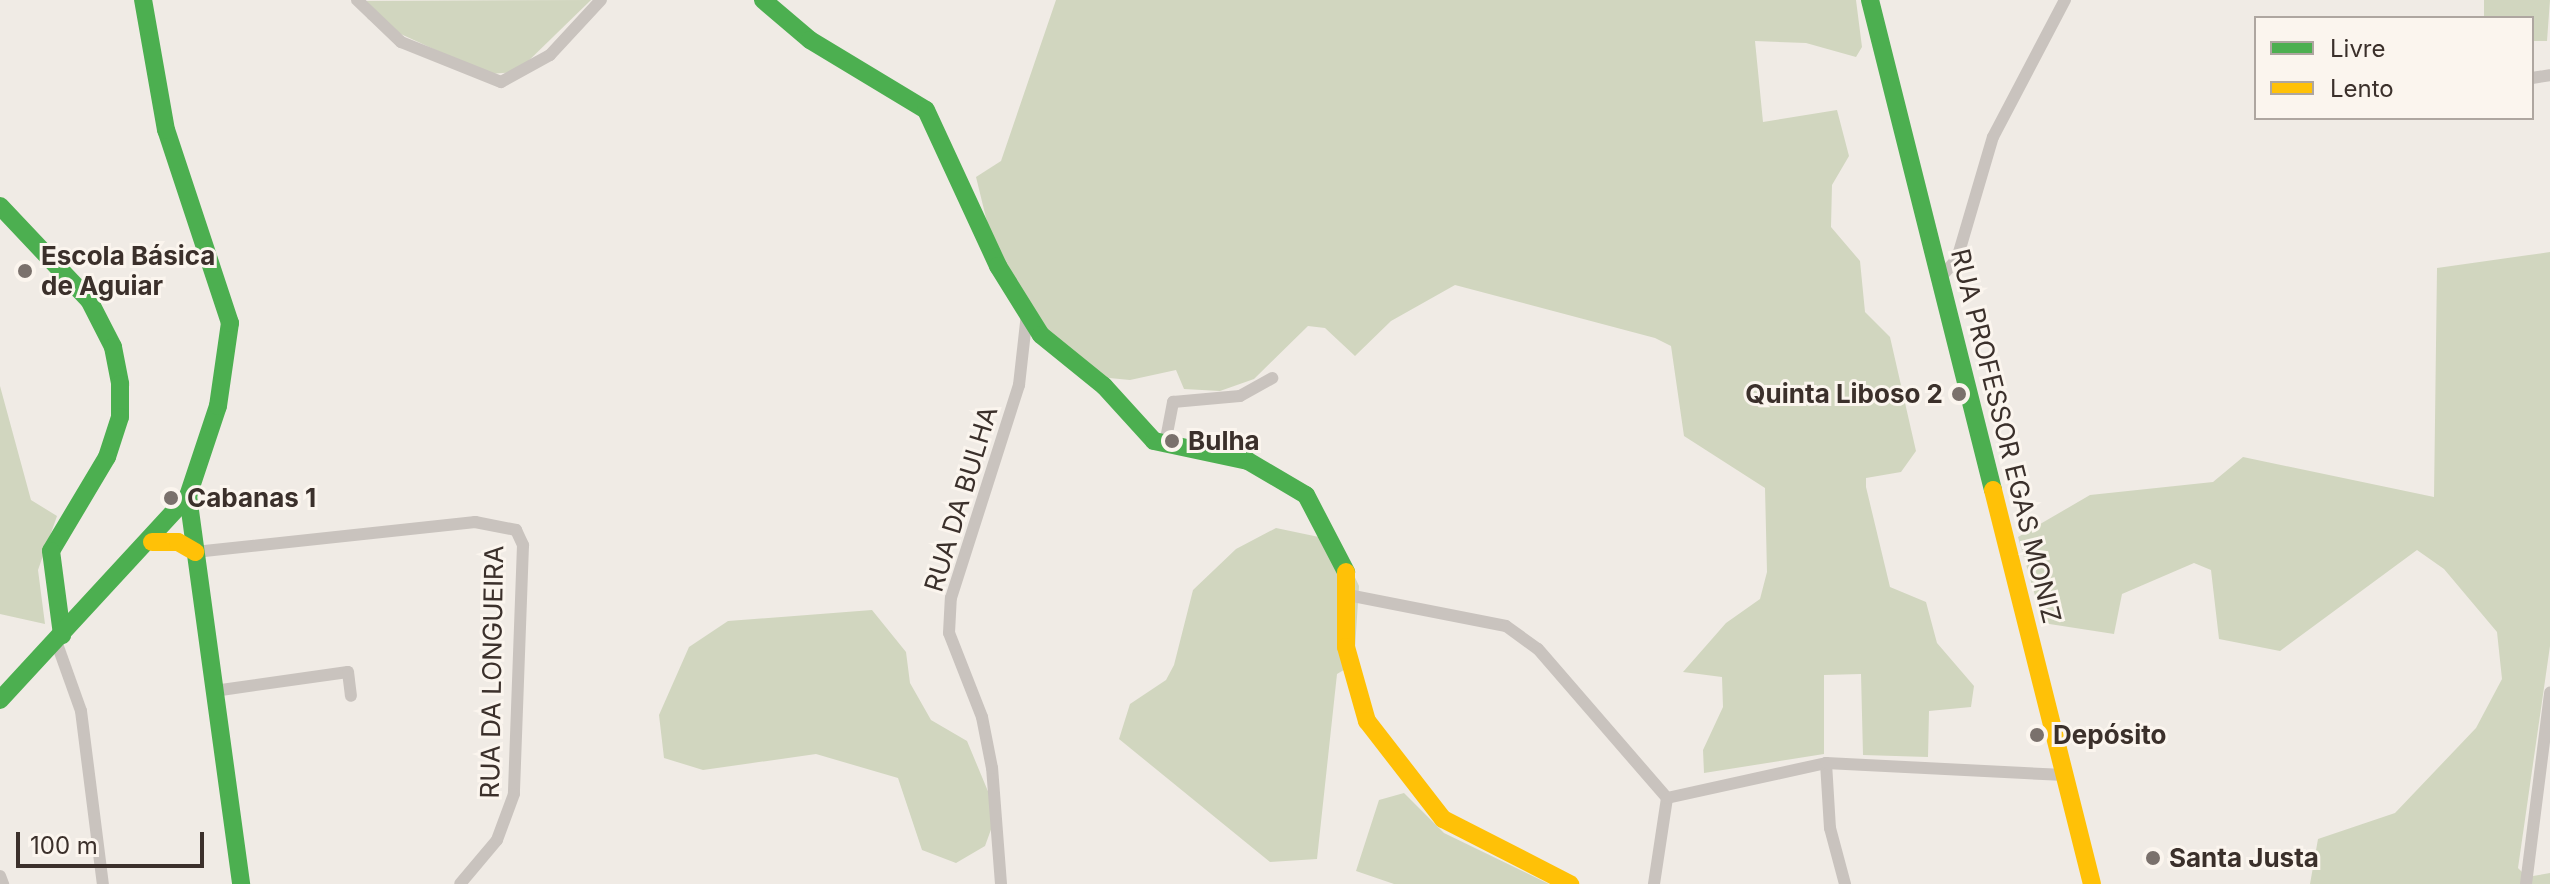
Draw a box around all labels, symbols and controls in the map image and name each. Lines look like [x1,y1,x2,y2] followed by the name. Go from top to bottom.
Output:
[2254,16,2534,120] legend
[2330,34,2386,63] text: Livre
[2330,74,2394,103] text: Lento
[41,240,215,302] place label: Escola Básica de Aguiar
[1944,245,2068,627] street label: RUA PROFESSOR EGAS MONIZ
[16,262,34,280] marker: Escola Básica de Aguiar
[1745,378,1943,410] place label: Quinta Liboso 2
[1950,385,1968,403] marker: Quinta Liboso 2
[918,403,1004,595] street label: RUA DA BULHA
[1188,425,1260,457] place label: Bulha
[1163,432,1181,450] marker: Bulha
[187,482,316,514] place label: Cabanas 1
[162,489,180,507] marker: Cabanas 1
[474,545,510,799] street label: RUA DA LONGUEIRA
[2053,719,2166,751] place label: Depósito
[2028,726,2046,744] marker: Depósito
[20,816,208,866] scale bar
[30,831,98,860] text: 100 m
[2169,842,2319,874] place label: Santa Justa
[2144,849,2162,867] marker: Santa Justa

